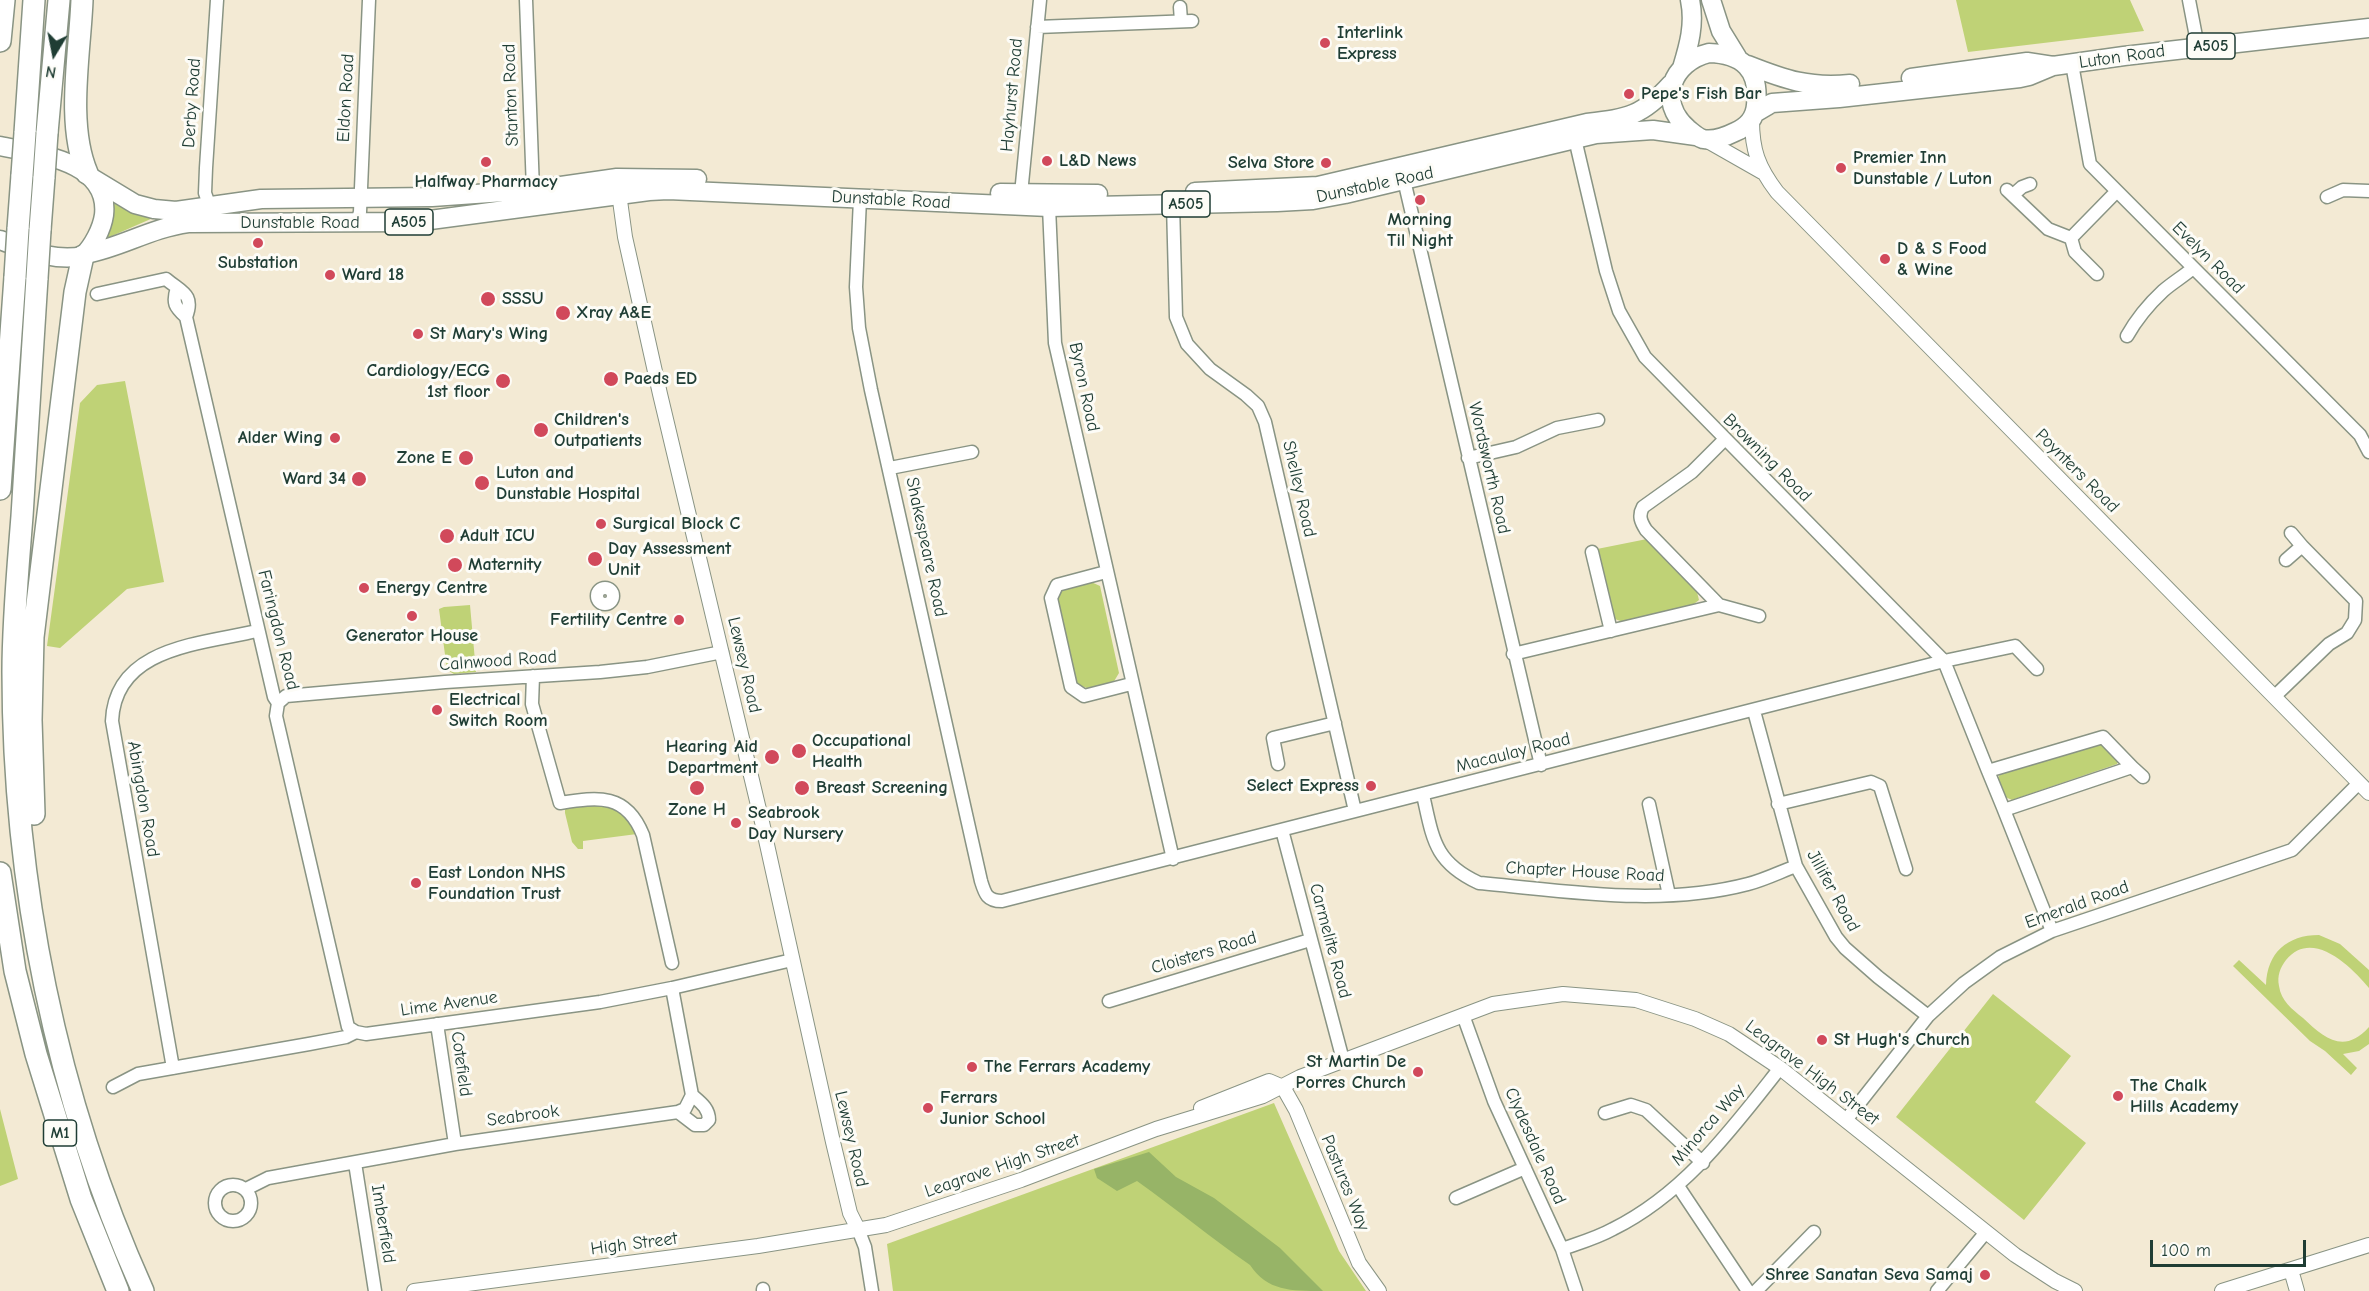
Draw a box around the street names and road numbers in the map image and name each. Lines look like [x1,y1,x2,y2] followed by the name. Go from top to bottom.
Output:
[2187,33,2235,59] road number: A505
[996,37,1028,153] street label: Hayhurst Road
[2077,40,2167,74] street label: Luton Road
[498,43,524,147] street label: Stanton Road
[333,53,359,143] street label: Eldon Road
[178,57,206,149] street label: Derby Road
[1314,162,1436,208] street label: Dunstable Road
[831,186,951,214] street label: Dunstable Road
[1162,191,1210,217] road number: A505
[385,209,433,235] road number: A505
[240,212,360,234] street label: Dunstable Road
[2167,217,2249,299] street label: Evelyn Road
[1064,341,1104,433] street label: Byron Road
[1463,400,1515,536] street label: Wordsworth Road
[1718,409,1816,507] street label: Browning Road
[2031,425,2123,517] street label: Poynters Road
[1277,439,1321,539] street label: Shelley Road
[901,475,951,619] street label: Shakespeare Road
[253,568,303,692] street label: Faringdon Road
[722,615,766,715] street label: Lewsey Road
[438,646,558,676] street label: Calnwood Road
[1453,728,1573,778] street label: Macaulay Road
[122,739,164,859] street label: Abingdon Road
[1802,846,1864,936] street label: Jillifer Road
[1505,857,1665,887] street label: Chapter House Road
[2022,876,2132,934] street label: Emerald Road
[1304,881,1356,1001] street label: Carmelite Road
[1149,927,1259,979] street label: Cloisters Road
[399,986,499,1022] street label: Lime Avenue
[1741,1016,1883,1130] street label: Leagrave High Street
[446,1030,476,1098] street label: Cotefield
[1667,1080,1749,1170] street label: Minorca Way
[1500,1084,1570,1208] street label: Clydesdale Road
[829,1089,873,1189] street label: Lewsey Road
[486,1100,560,1132] street label: Seabrook
[44,1120,76,1146] road number: M1
[922,1129,1082,1203] street label: Leagrave High Street
[1316,1132,1374,1234] street label: Pastures Way
[366,1183,400,1265] street label: Imberfield
[589,1228,679,1260] street label: High Street

